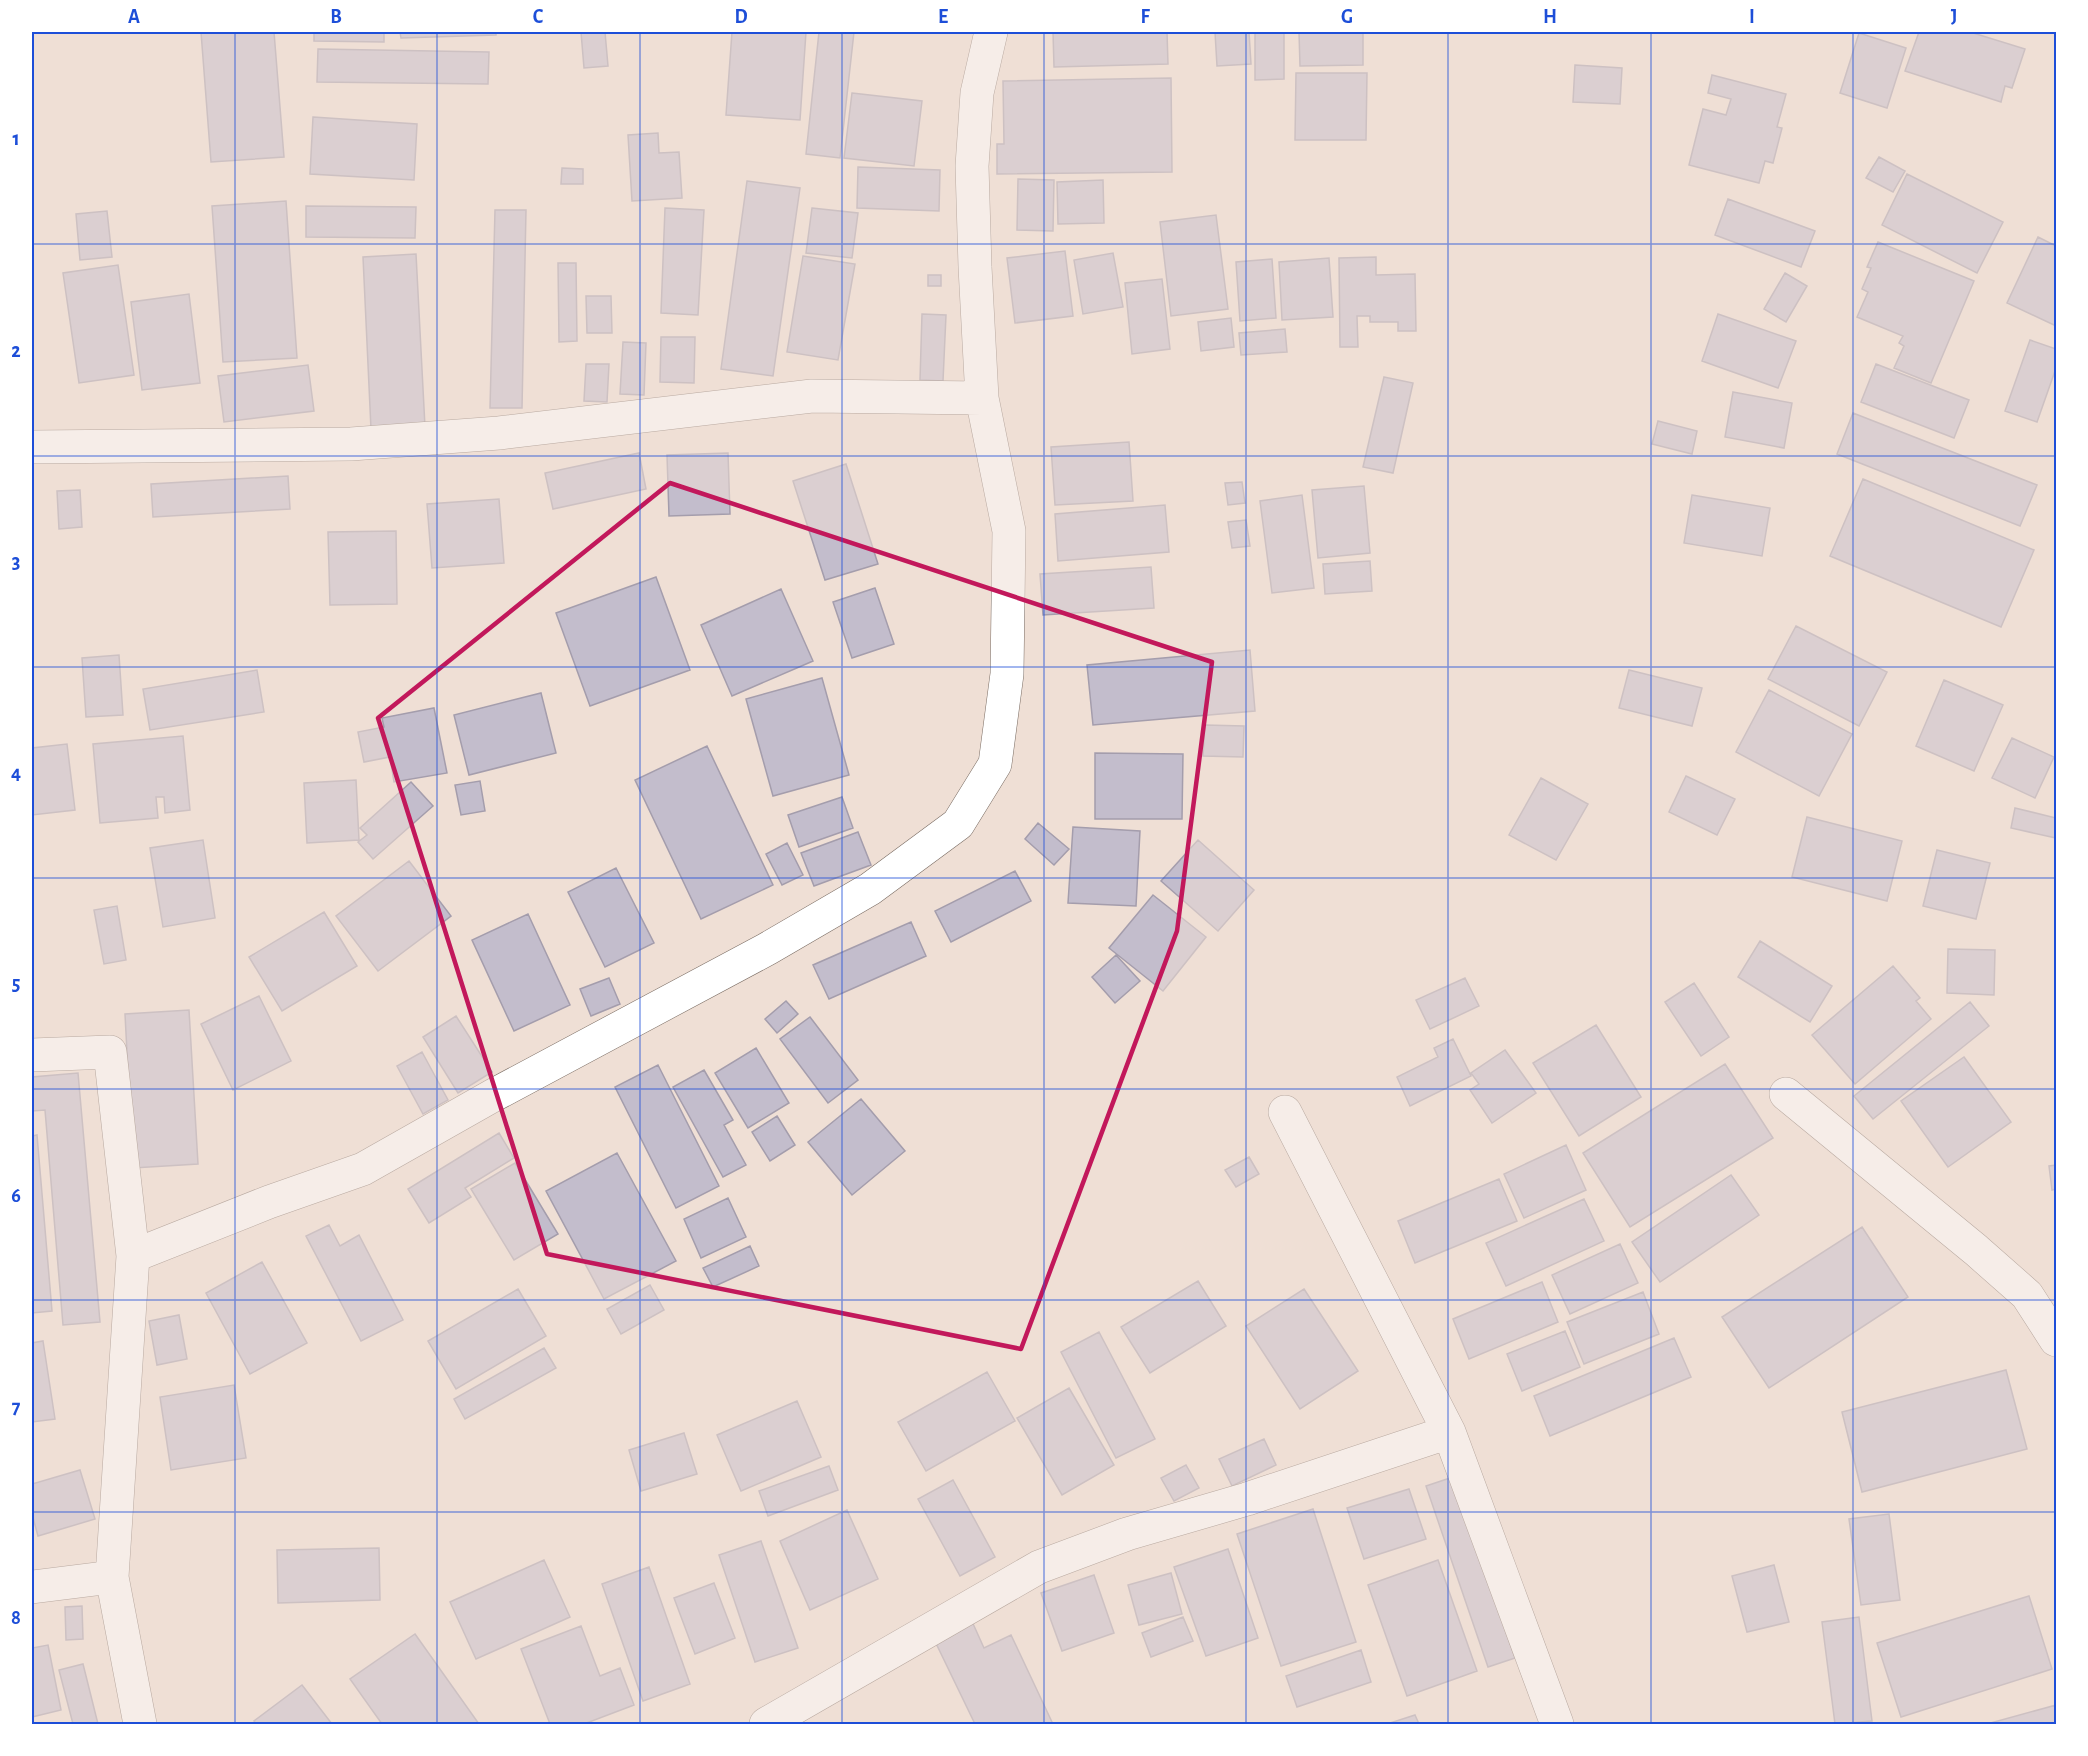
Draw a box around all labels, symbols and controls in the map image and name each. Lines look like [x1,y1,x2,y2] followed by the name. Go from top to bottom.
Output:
[128,7,140,27] text: A
[330,7,342,27] text: B
[533,7,544,27] text: C
[734,7,748,27] text: D
[938,7,948,27] text: E
[1140,7,1150,27] text: F
[1341,7,1353,27] text: G
[1543,7,1557,27] text: H
[1749,7,1755,27] text: I
[1951,7,1957,27] text: J
[12,129,20,149] text: 1
[11,341,21,361] text: 2
[12,552,20,572] text: 3
[11,763,21,783] text: 4
[12,974,20,994] text: 5
[11,1186,21,1206] text: 6
[12,1397,21,1417] text: 7
[11,1608,21,1628] text: 8

